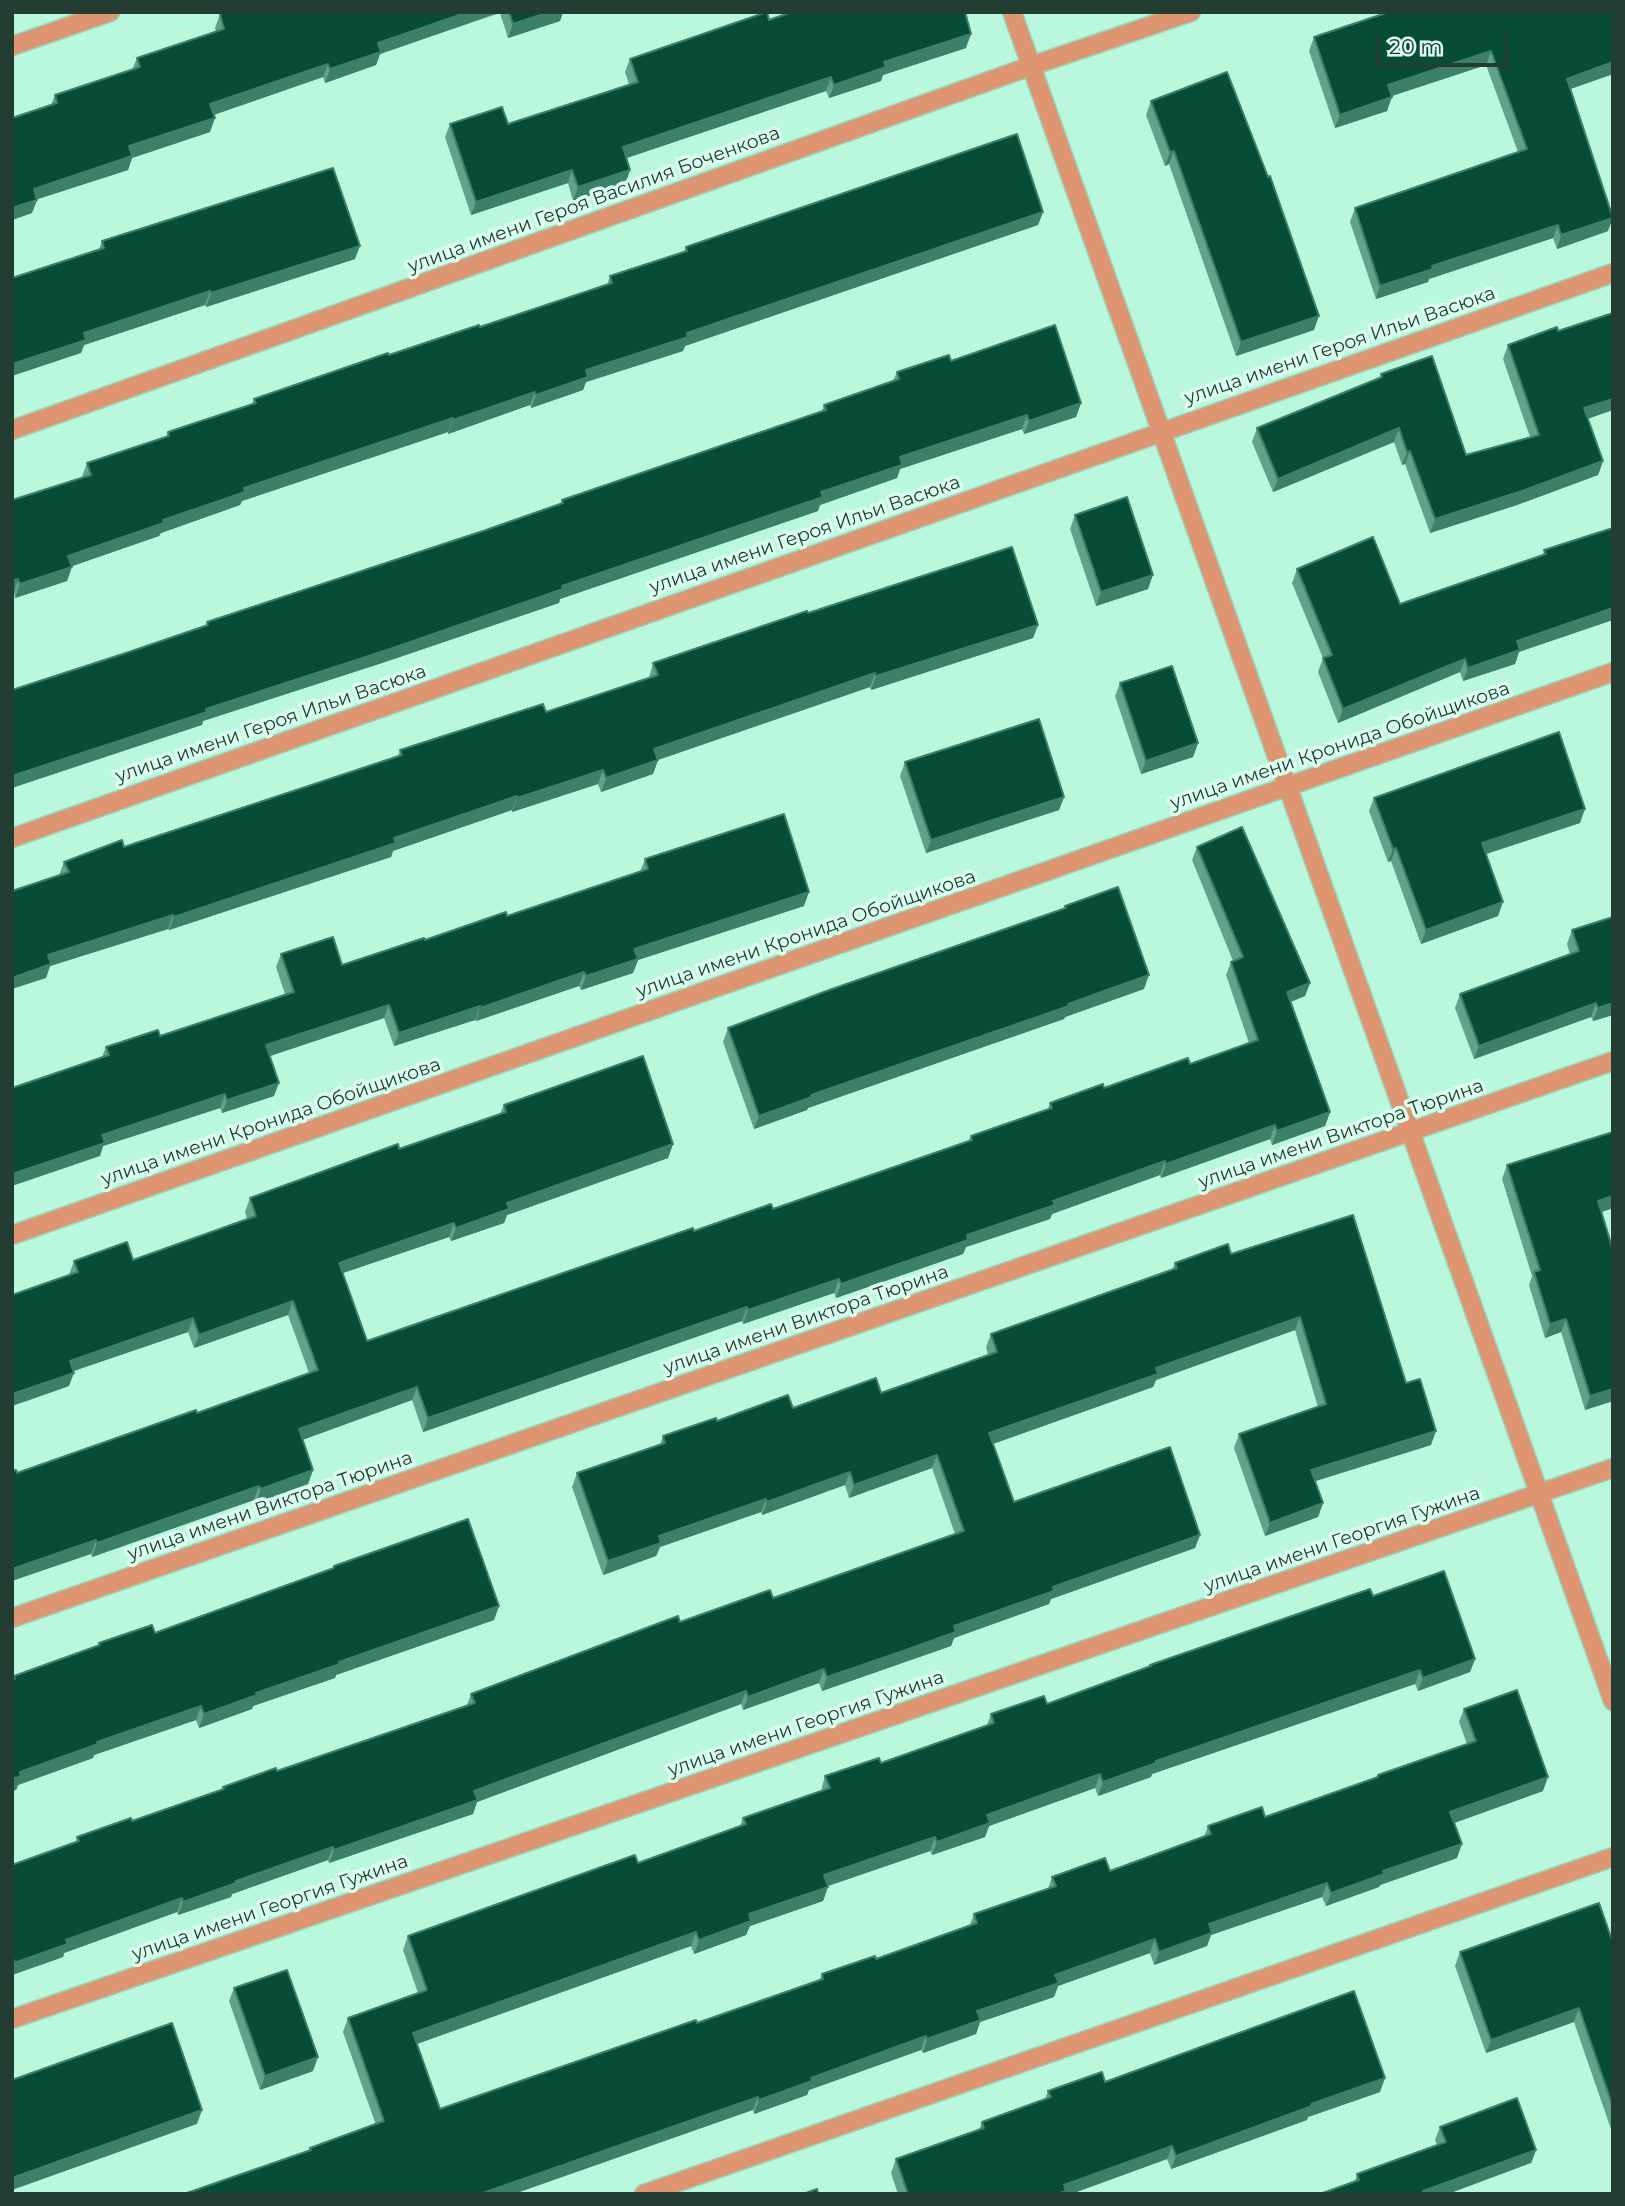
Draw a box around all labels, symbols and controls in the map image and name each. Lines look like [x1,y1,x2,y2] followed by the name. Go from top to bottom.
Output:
[1380,21,1513,65] scale bar
[1389,34,1443,59] text: 20 m
[405,122,783,278] street label: улица имени Героя Василия Боченкова
[1182,282,1498,410] street label: улица имени Героя Ильи Васюка
[647,471,963,599] street label: улица имени Героя Ильи Васюка
[113,660,429,788] street label: улица имени Героя Ильи Васюка
[1167,677,1513,815] street label: улица имени Кронида Обойщикова
[633,865,979,1003] street label: улица имени Кронида Обойщикова
[98,1053,444,1191] street label: улица имени Кронида Обойщикова
[1195,1074,1487,1194] street label: улица имени Виктора Тюрина
[660,1260,952,1380] street label: улица имени Виктора Тюрина
[124,1446,416,1566] street label: улица имени Виктора Тюрина
[1201,1482,1483,1598] street label: улица имени Георгия Гужина
[665,1666,947,1782] street label: улица имени Георгия Гужина
[129,1850,411,1966] street label: улица имени Георгия Гужина

